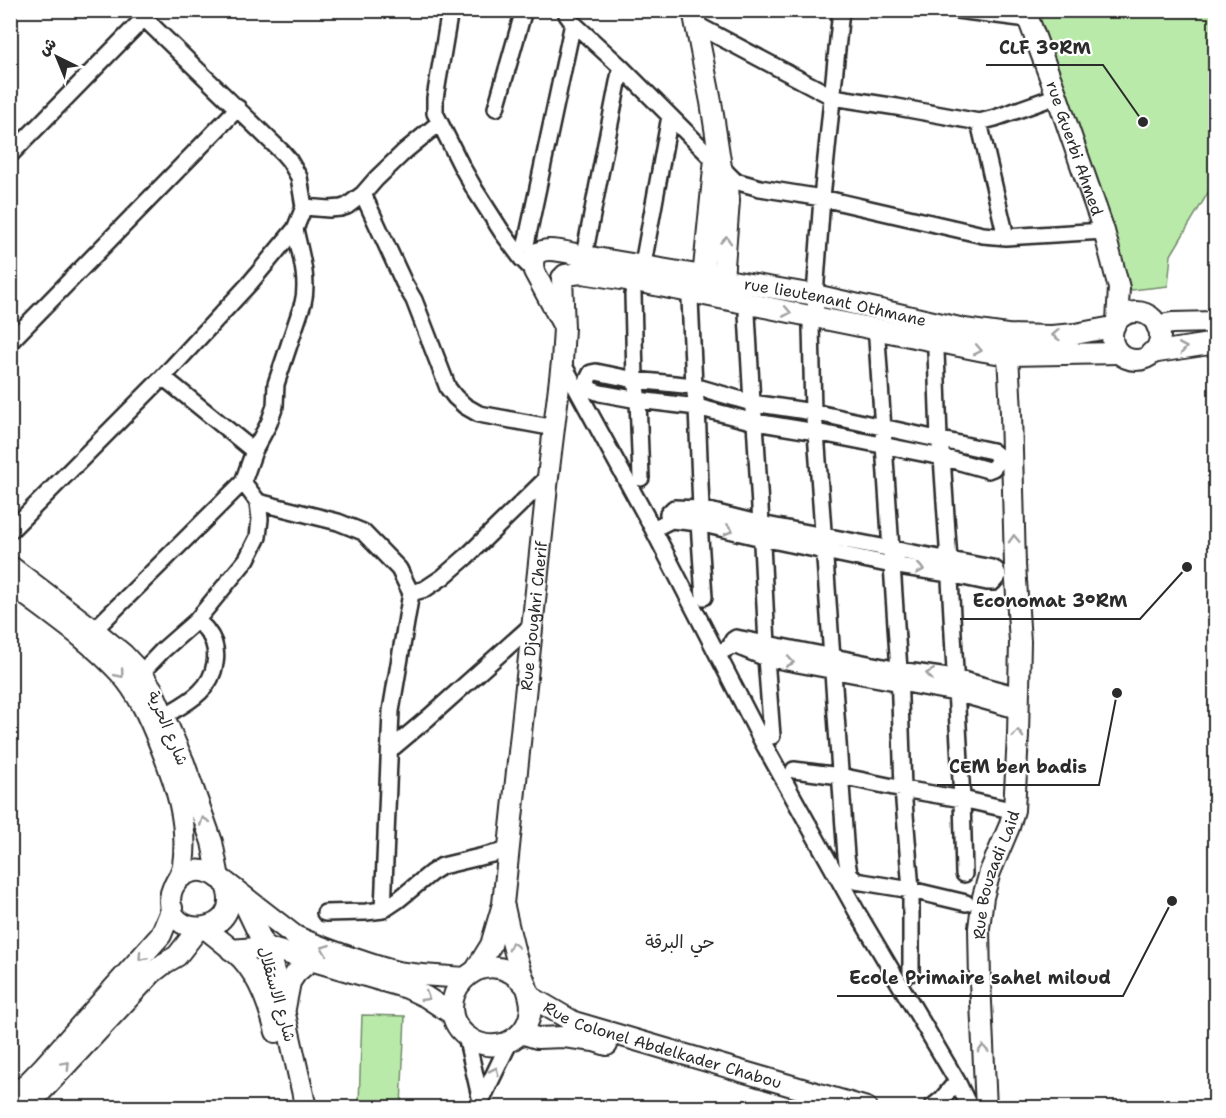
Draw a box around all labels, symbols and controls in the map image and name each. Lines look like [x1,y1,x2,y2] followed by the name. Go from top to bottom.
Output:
[27,27,87,87] north arrow
[986,29,1103,65] callout: CLF 3°RM
[34,33,61,60] text: ش
[999,36,1092,60] text: CLF 3°RM
[1042,78,1108,218] street label: rue Guerbi Ahmed
[719,235,732,244] one-way arrow
[742,273,928,331] street label: rue lieutenant Othmane
[782,305,792,318] one-way arrow
[1051,328,1060,341] one-way arrow
[1178,342,1188,355] one-way arrow
[973,343,983,356] one-way arrow
[723,523,733,536] one-way arrow
[1008,535,1020,544] one-way arrow
[515,539,552,692] street label: Rue Djoughri Cherif
[914,562,924,575] one-way arrow
[960,583,1140,619] callout: Economat 3°RM
[972,589,1128,613] text: Economat 3°RM
[785,655,795,668] one-way arrow
[113,667,124,678] one-way arrow
[925,669,934,681] one-way arrow
[142,687,193,769] street label: شارع الحرية
[1012,730,1024,739] one-way arrow
[937,749,1099,785] callout: CEM ben badis
[949,755,1087,779] text: CEM ben badis
[968,808,1024,940] street label: Rue Bouzadi Laid
[199,816,212,827] one-way arrow
[645,930,715,958] district label: حي البرقة
[508,941,520,952] one-way arrow
[252,944,301,1044] street label: شارع الاستقلال
[321,944,332,956] one-way arrow
[138,950,149,961] one-way arrow
[837,960,1123,996] callout: Ecole Primaire sahel miloud
[849,966,1111,990] text: Ecole Primaire sahel miloud
[420,990,430,1002] one-way arrow
[540,996,784,1093] street label: Rue Colonel Abdelkader Chabou
[977,1045,990,1054] one-way arrow
[59,1061,70,1071] one-way arrow
[488,1067,500,1078] one-way arrow

